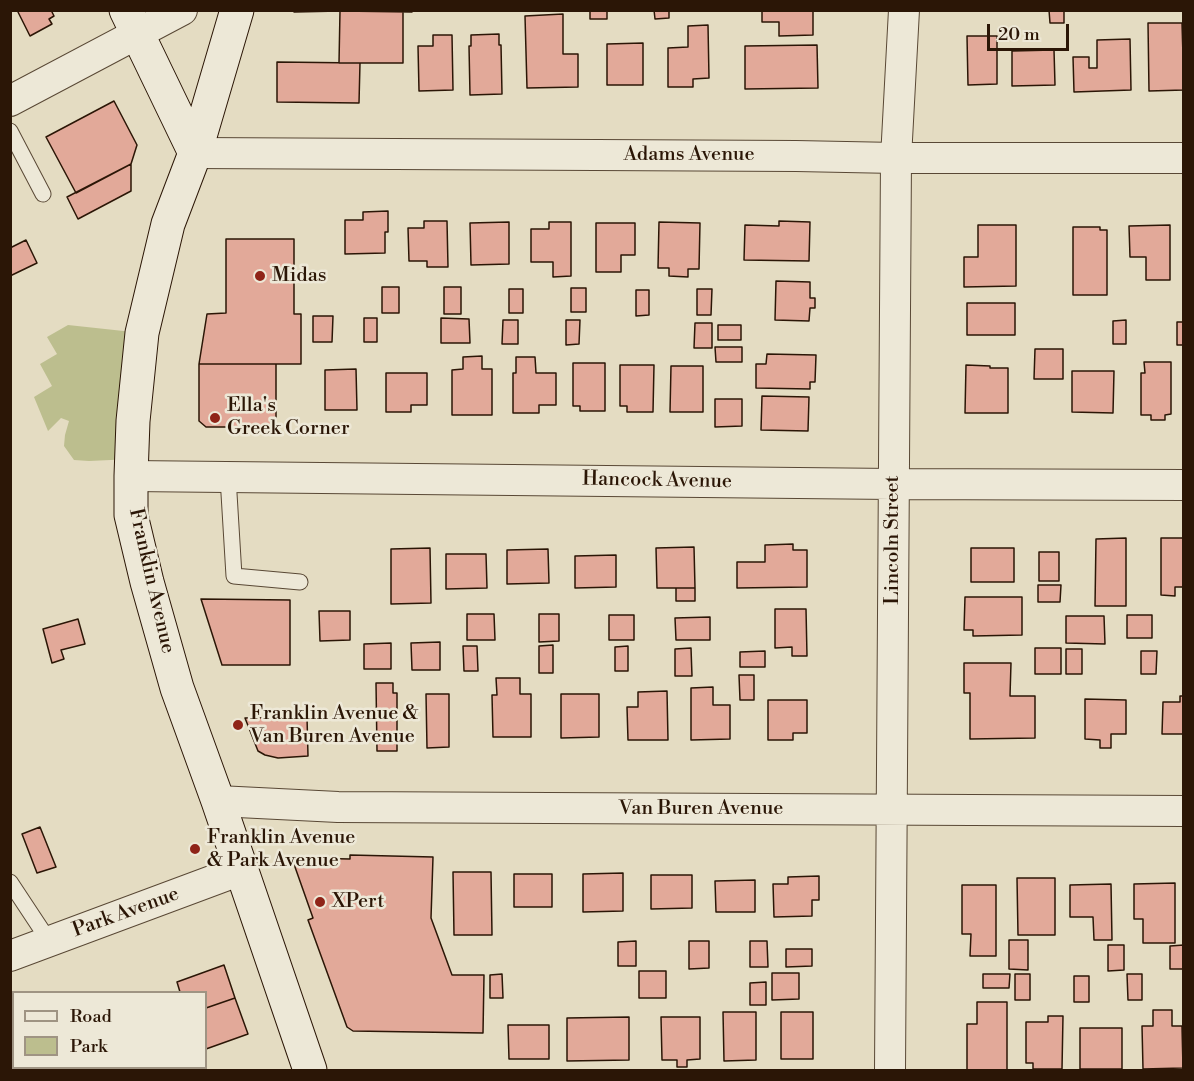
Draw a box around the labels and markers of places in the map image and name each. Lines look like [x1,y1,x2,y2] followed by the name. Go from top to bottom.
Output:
[272,264,327,288] place label: Midas
[253,269,267,283] marker: Midas
[227,394,350,441] place label: Ella's Greek Corner
[208,411,222,425] marker: Ella's Greek Corner
[250,702,419,749] place label: Franklin Avenue & Van Buren Avenue
[231,718,245,732] marker: Franklin Avenue & Van Buren Avenue
[207,826,355,873] place label: Franklin Avenue & Park Avenue
[188,842,202,856] marker: Franklin Avenue & Park Avenue
[332,890,384,914] place label: XPert
[313,895,327,909] marker: XPert

